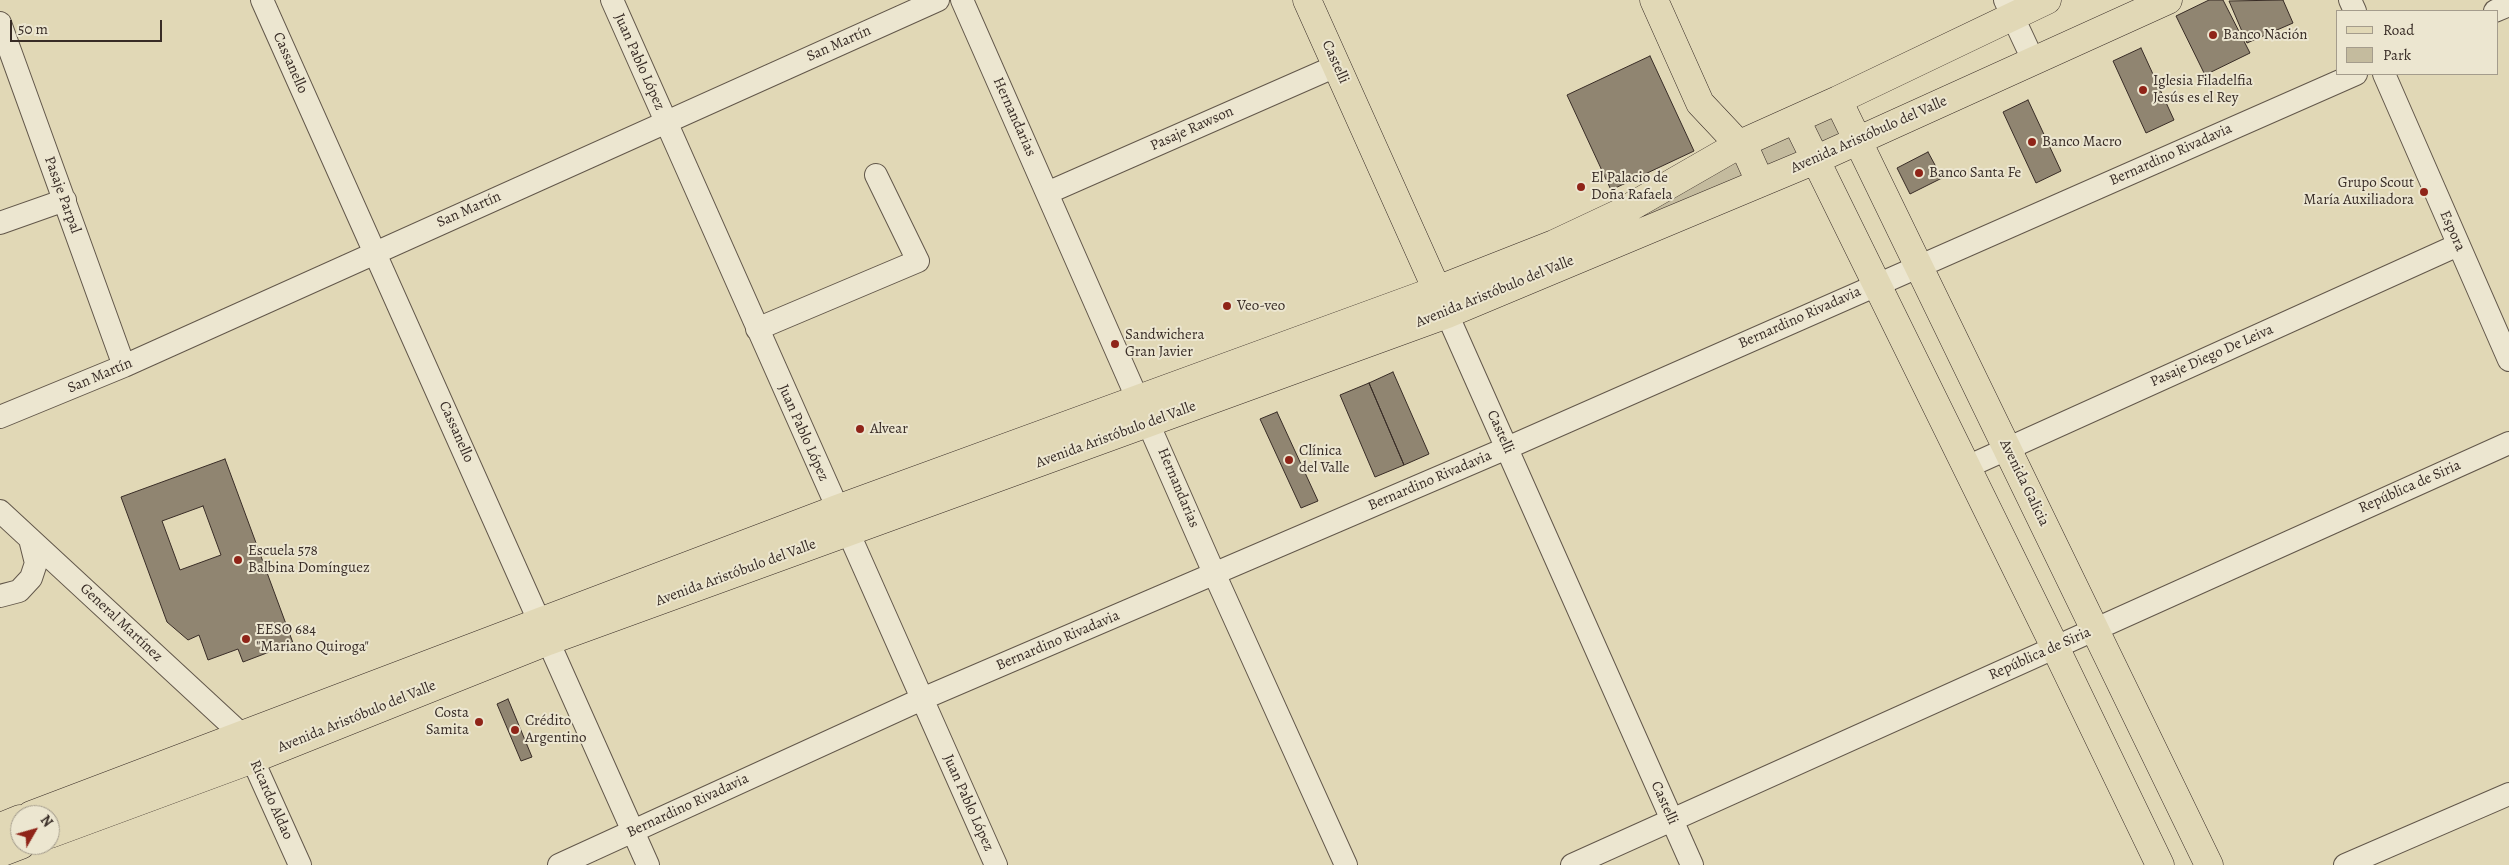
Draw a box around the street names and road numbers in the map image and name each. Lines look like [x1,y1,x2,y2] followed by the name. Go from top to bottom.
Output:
[610,11,668,113] street label: Juan Pablo López
[804,22,874,66] street label: San Martín
[269,30,311,96] street label: Cassanello
[1317,37,1353,87] street label: Castelli
[989,75,1039,159] street label: Hernandarias
[1788,92,1950,178] street label: Avenida Aristóbulo del Valle
[1148,103,1236,155] street label: Pasaje Rawson
[2107,120,2235,190] street label: Bernardino Rivadavia
[40,154,84,236] street label: Pasaje Parpal
[434,188,504,232] street label: San Martín
[2435,208,2469,254] street label: Espora
[1413,252,1577,332] street label: Avenida Aristóbulo del Valle
[1736,283,1864,353] street label: Bernardino Rivadavia
[2148,321,2276,391] street label: Pasaje Diego De Leiva
[65,354,135,398] street label: San Martín
[774,382,832,484] street label: Juan Pablo López
[1033,398,1199,472] street label: Avenida Aristóbulo del Valle
[435,399,477,465] street label: Cassanello
[1482,407,1518,457] street label: Castelli
[1995,437,2053,529] street label: Avenida Galicia
[1153,445,1203,531] street label: Hernandarias
[1366,447,1494,515] street label: Bernardino Rivadavia
[2356,456,2464,518] street label: República de Siria
[653,536,819,610] street label: Avenida Aristóbulo del Valle
[76,580,166,666] street label: General Martínez
[994,607,1122,675] street label: Bernardino Rivadavia
[1986,623,2094,685] street label: República de Siria
[275,677,439,757] street label: Avenida Aristóbulo del Valle
[939,752,997,854] street label: Juan Pablo López
[245,757,297,843] street label: Ricardo Aldao
[624,770,752,842] street label: Bernardino Rivadavia
[1646,778,1682,828] street label: Castelli

